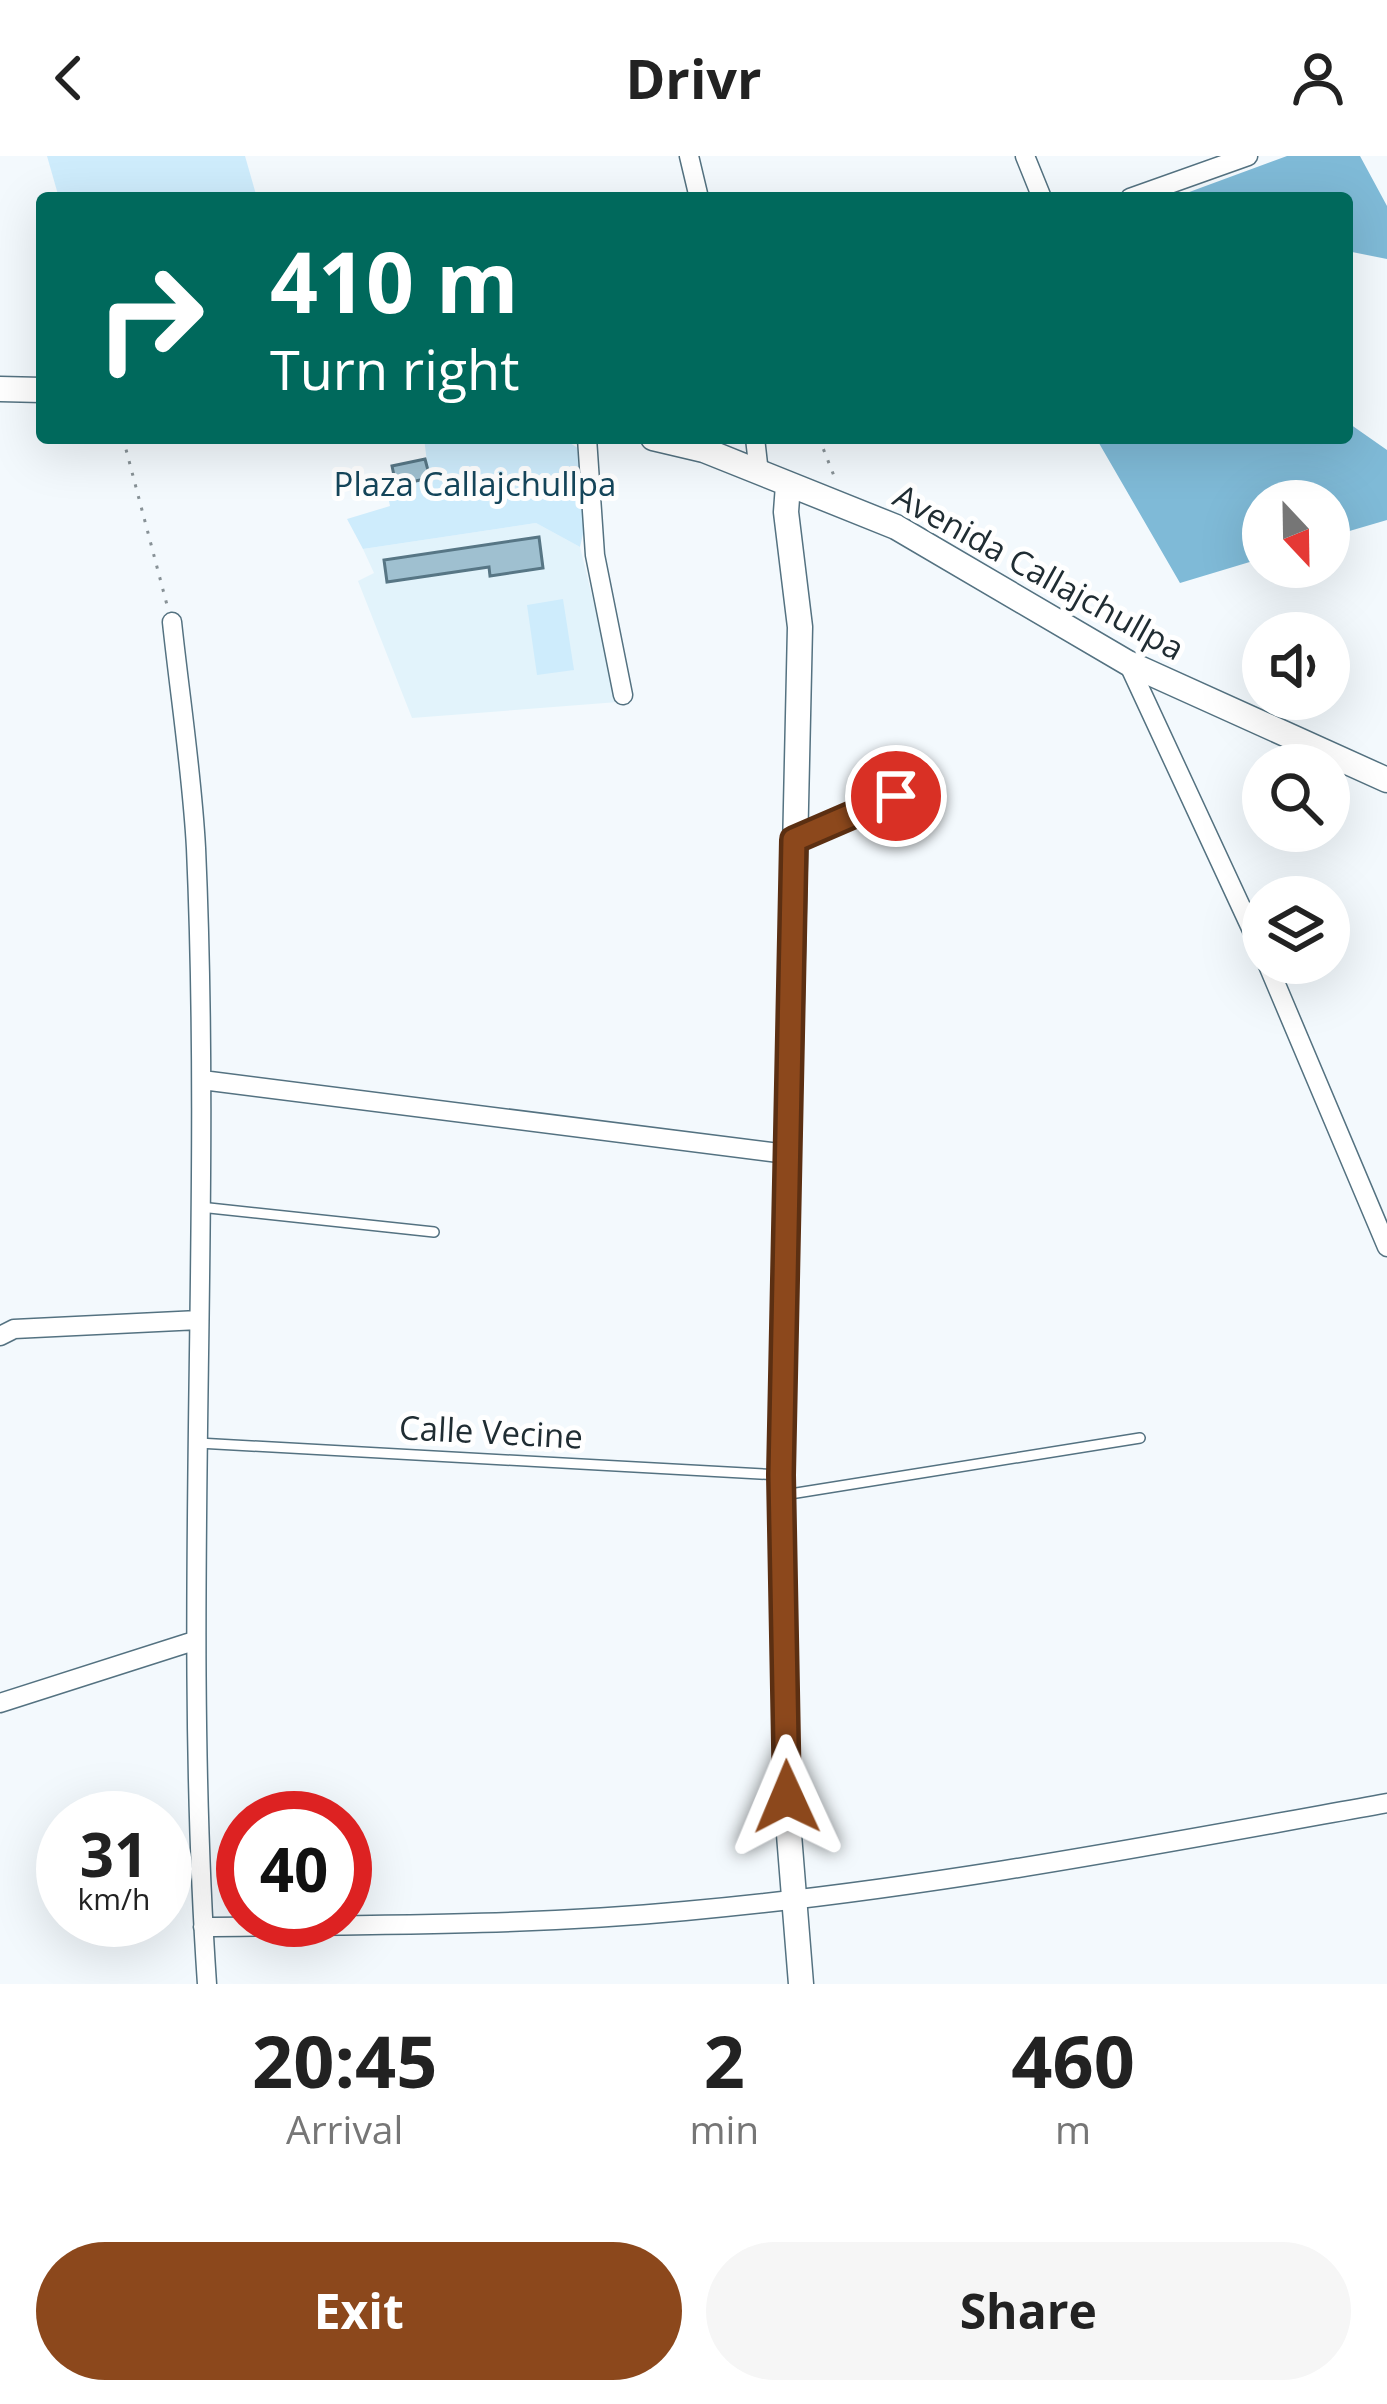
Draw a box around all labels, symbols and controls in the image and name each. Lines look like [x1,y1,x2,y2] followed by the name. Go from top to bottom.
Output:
[625,41,762,115] text: Drivr
[36,45,102,111] icon: back
[1285,45,1351,111] icon: person
[270,223,518,338] text: 410 m
[72,240,228,396] icon: right
[270,332,519,406] text: Turn right
[334,461,616,506] park label: Plaza Callajchullpa
[886,473,1192,670] street label: Avenida Callajchullpa
[1242,480,1350,588] north arrow
[1242,480,1350,984] map controls
[1242,612,1350,720] button: sound
[1242,744,1350,852] button: search
[845,745,947,847] pin
[863,763,929,829] icon: arrive
[1242,876,1350,984] button: layers
[398,1404,584,1459] street label: Calle Vecine
[724,1734,850,1860] position arrow
[216,1791,372,1947] speed limit sign: 40
[80,1813,148,1895] text: 31
[78,1878,150,1919] text: km/h
[252,2011,437,2109] text: 20:45
[704,2011,745,2109] text: 2
[1011,2011,1135,2109] text: 460
[286,2102,403,2155] text: Arrival
[689,2102,759,2155] text: min
[1055,2102,1091,2155] text: m
[36,2242,682,2380] button: Exit
[706,2242,1351,2380] button: Share

